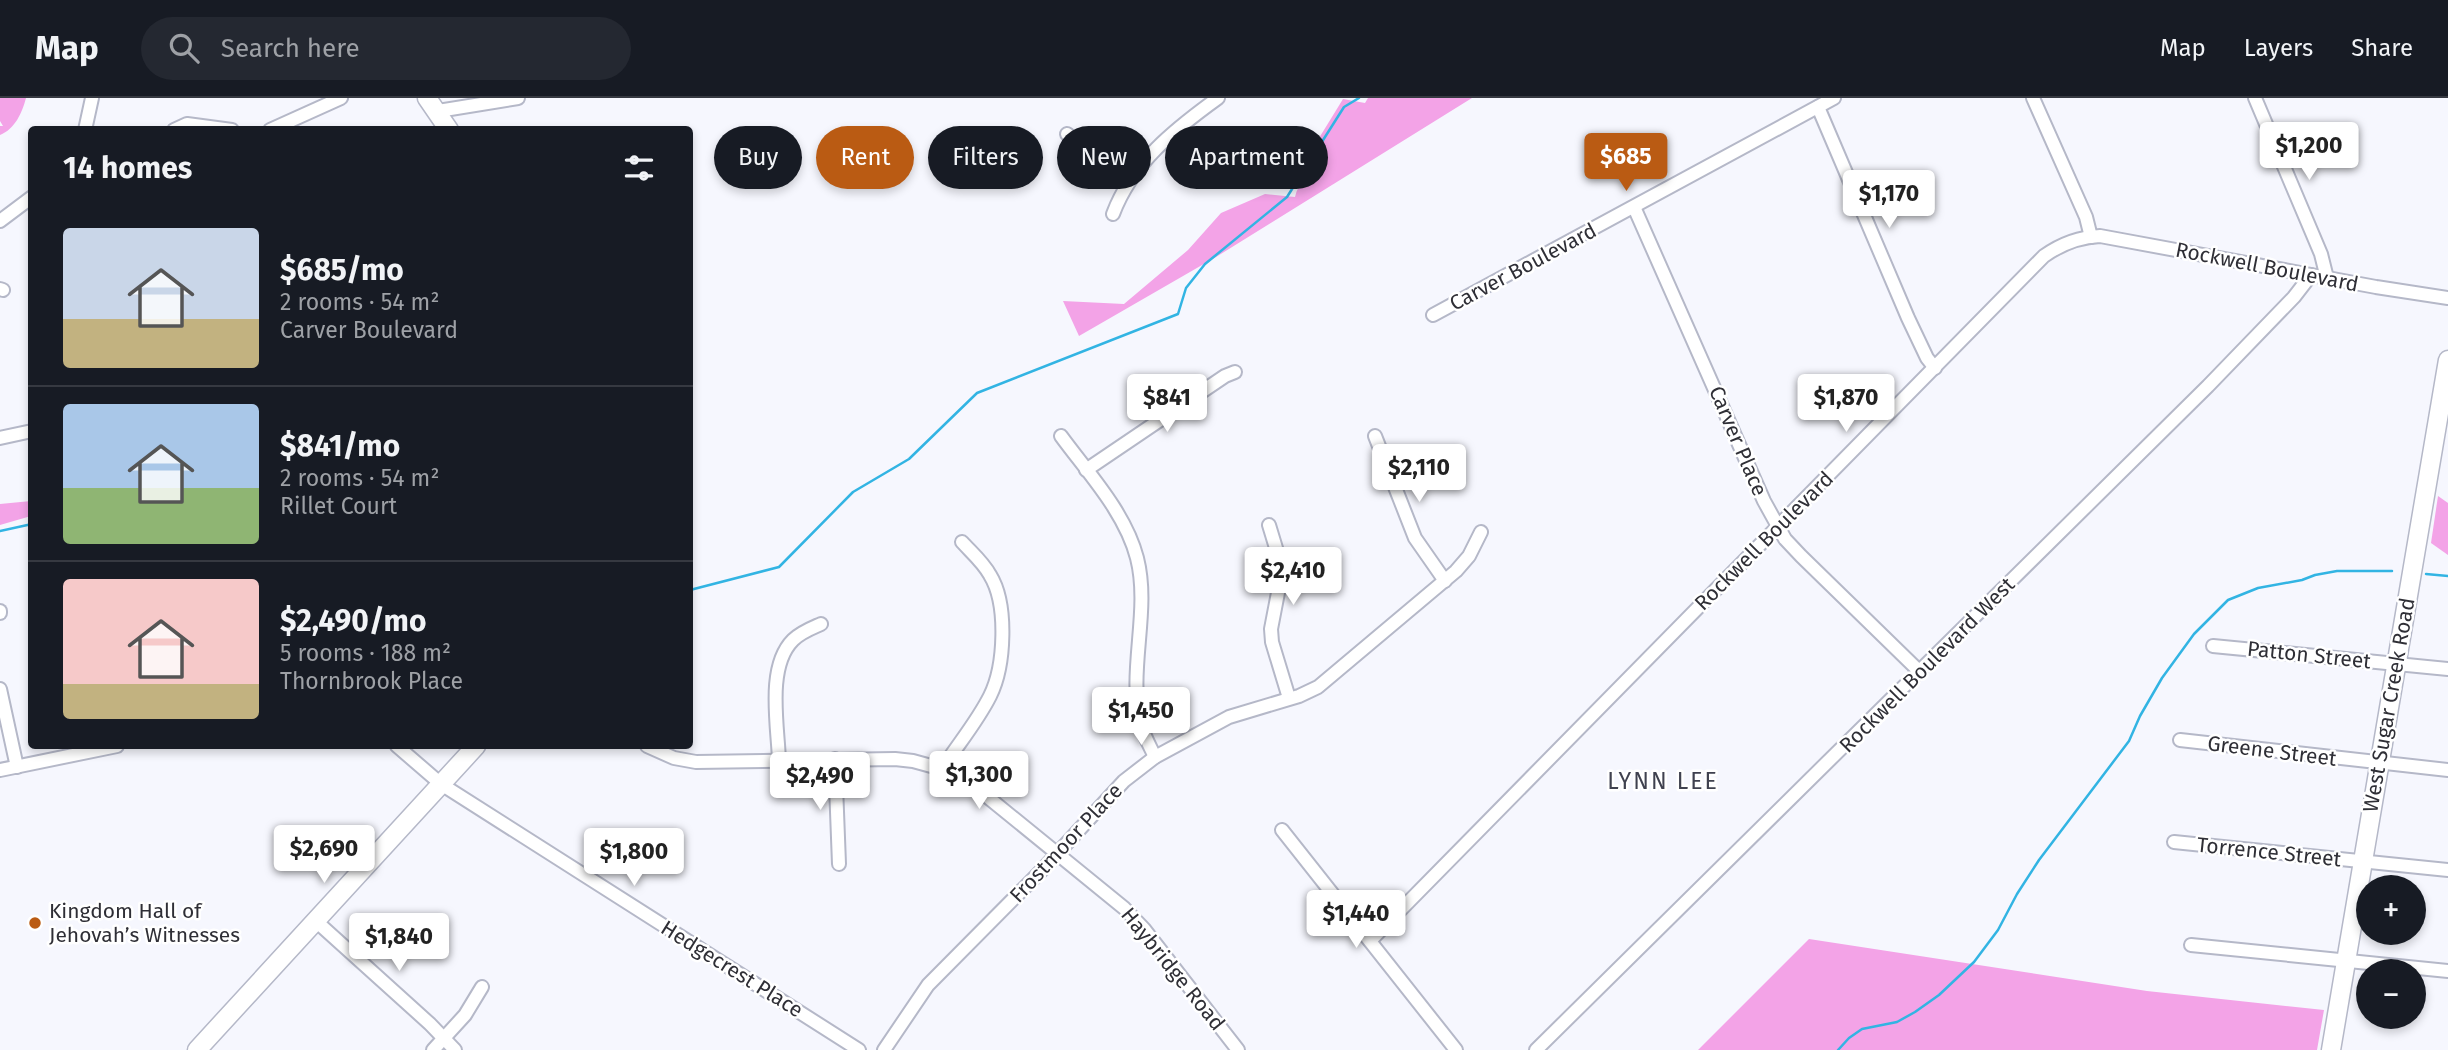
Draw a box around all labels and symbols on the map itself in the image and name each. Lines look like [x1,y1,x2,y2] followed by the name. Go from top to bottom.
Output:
[2252,122,2366,182] pin: $1,200
[1585,134,1667,193] pin: $685
[1832,170,1946,230] pin: $1,170
[1445,217,1601,317] street label: Carver Boulevard
[2173,236,2361,298] street label: Rockwell Boulevard
[1126,374,1208,434] pin: $841
[1789,374,1903,434] pin: $1,870
[1703,382,1773,500] street label: Carver Place
[1362,444,1476,504] pin: $2,110
[1689,466,1839,616] street label: Rockwell Boulevard
[1236,547,1350,607] pin: $2,410
[1834,572,2020,758] street label: Rockwell Boulevard West
[2357,596,2421,814] street label: West Sugar Creek Road
[2246,636,2373,674] street label: Patton Street
[1084,688,1198,747] pin: $1,450
[2206,730,2338,772] street label: Greene Street
[763,752,877,812] pin: $2,490
[922,752,1036,811] pin: $1,300
[1607,767,1719,795] district label: LYNN LEE
[1004,778,1128,908] street label: Frostmoor Place
[267,826,381,885] pin: $2,690
[577,828,691,888] pin: $1,800
[2196,831,2343,873] street label: Torrence Street
[1299,890,1413,950] pin: $1,440
[49,898,240,948] place label: Kingdom Hall of Jehovah’s Witnesses
[1115,902,1231,1036] street label: Haybridge Road
[342,914,456,973] pin: $1,840
[27,915,43,931] marker: Kingdom Hall of Jehovah’s Witnesses
[656,915,808,1023] street label: Hedgecrest Place

